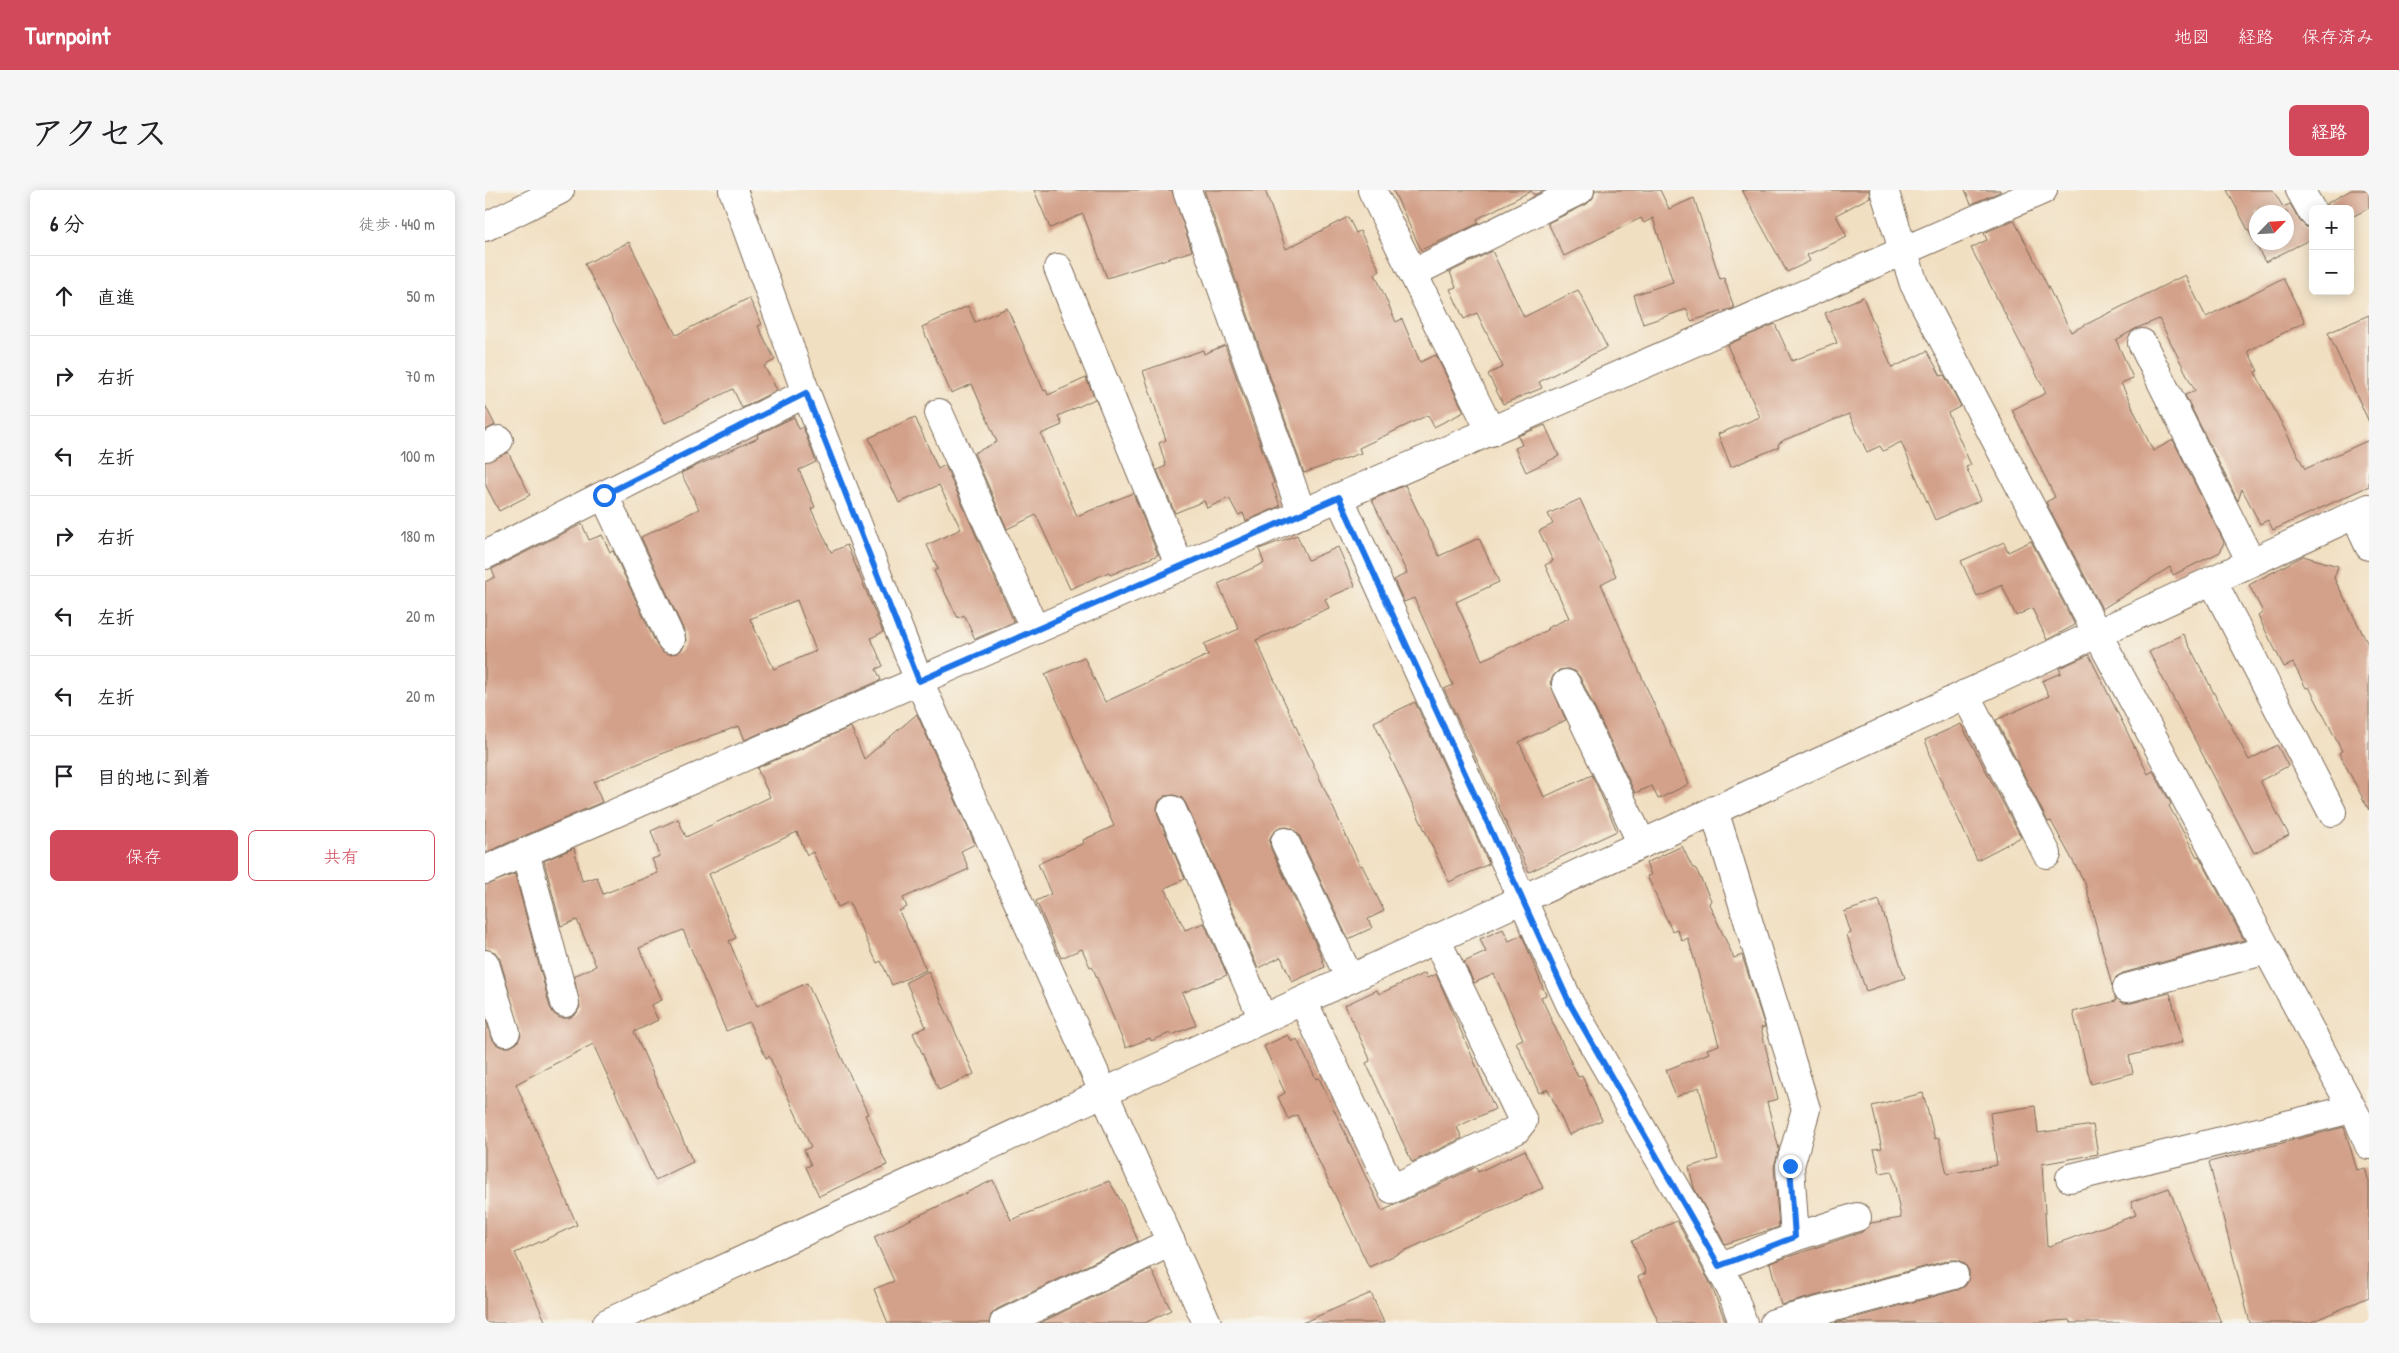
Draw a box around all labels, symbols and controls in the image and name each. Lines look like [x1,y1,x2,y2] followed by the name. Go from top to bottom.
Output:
[25,19,110,51] text: Turnpoint
[2174,24,2210,49] text: 地図
[2238,24,2274,49] text: 経路
[2302,24,2374,49] text: 保存済み
[2289,105,2369,156] button: 経路
[30,109,168,156] text: アクセス
[2249,205,2294,250] north arrow
[2309,205,2354,295] map controls
[2309,205,2354,250] button: +
[50,209,84,238] text: 6 分
[359,213,435,235] text: 徒歩 · 440 m
[2309,250,2354,295] button: −
[50,282,78,310] icon: ahead
[97,284,135,310] text: 直進
[407,285,435,307] text: 50 m
[50,362,78,390] icon: right
[97,364,135,390] text: 右折
[405,365,435,387] text: 70 m
[50,442,78,470] icon: left
[97,444,135,470] text: 左折
[400,445,435,467] text: 100 m
[593,484,616,507] route start
[50,522,78,550] icon: right
[97,524,135,550] text: 右折
[401,525,435,547] text: 180 m
[50,602,78,630] icon: left
[97,604,135,630] text: 左折
[406,605,435,627] text: 20 m
[50,682,78,710] icon: left
[97,684,135,710] text: 左折
[406,685,435,707] text: 20 m
[50,762,78,790] icon: arrive
[97,764,211,790] text: 目的地に到着
[50,830,238,881] button: 保存
[248,830,435,881] button: 共有
[1779,1155,1802,1178] route end

